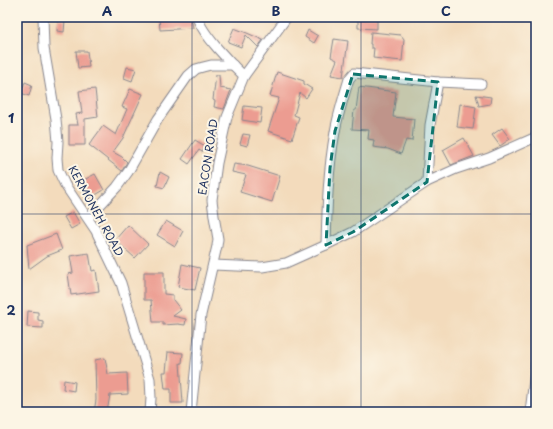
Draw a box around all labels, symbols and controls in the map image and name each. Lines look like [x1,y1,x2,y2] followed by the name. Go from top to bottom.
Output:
[102,1,112,20] text: A
[272,1,281,20] text: B
[441,1,451,20] text: C
[8,108,14,127] text: 1
[193,118,222,196] street label: EACON ROAD
[64,162,128,259] street label: KERMONEH ROAD
[6,300,16,319] text: 2

